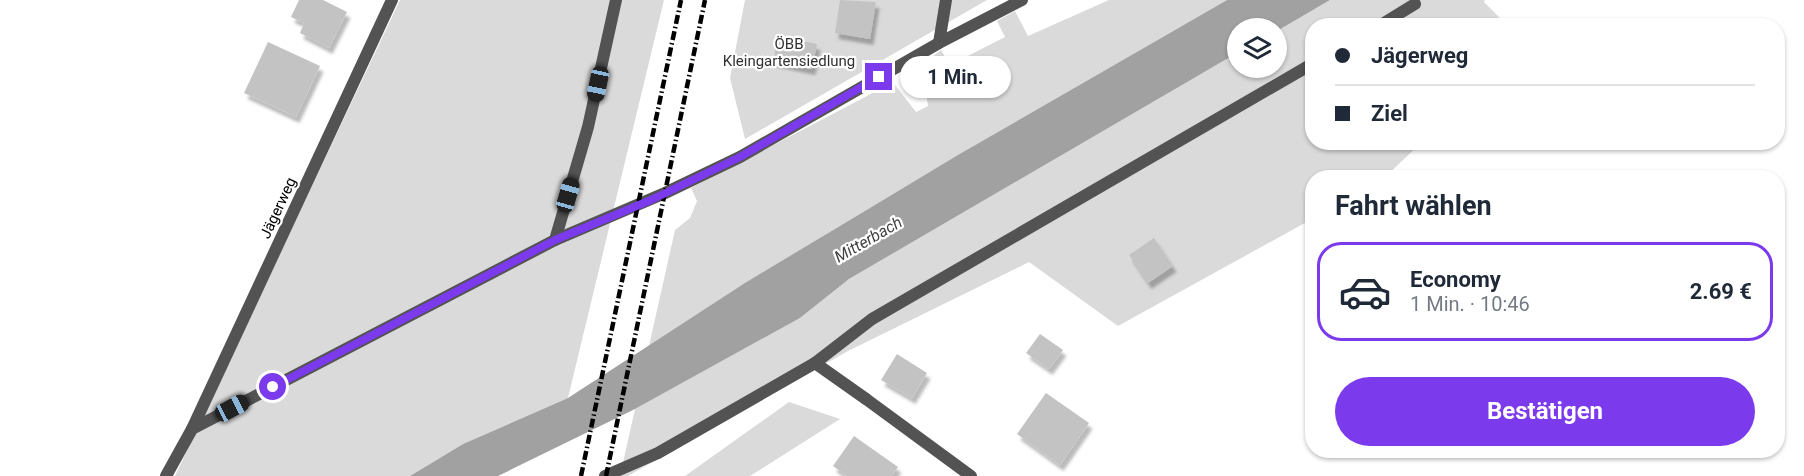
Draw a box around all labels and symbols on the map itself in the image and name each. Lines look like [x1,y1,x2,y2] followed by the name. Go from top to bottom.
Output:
[723,35,855,70] park label: ÖBB Kleingartensiedlung
[900,56,1011,98] callout: 1 Min.
[865,63,892,90] route end
[585,65,611,103] car
[256,174,300,242] street label: Jägerweg
[554,175,582,215] car
[831,213,905,266] water label: Mitterbach
[259,373,286,400] route start
[212,392,252,424] car

